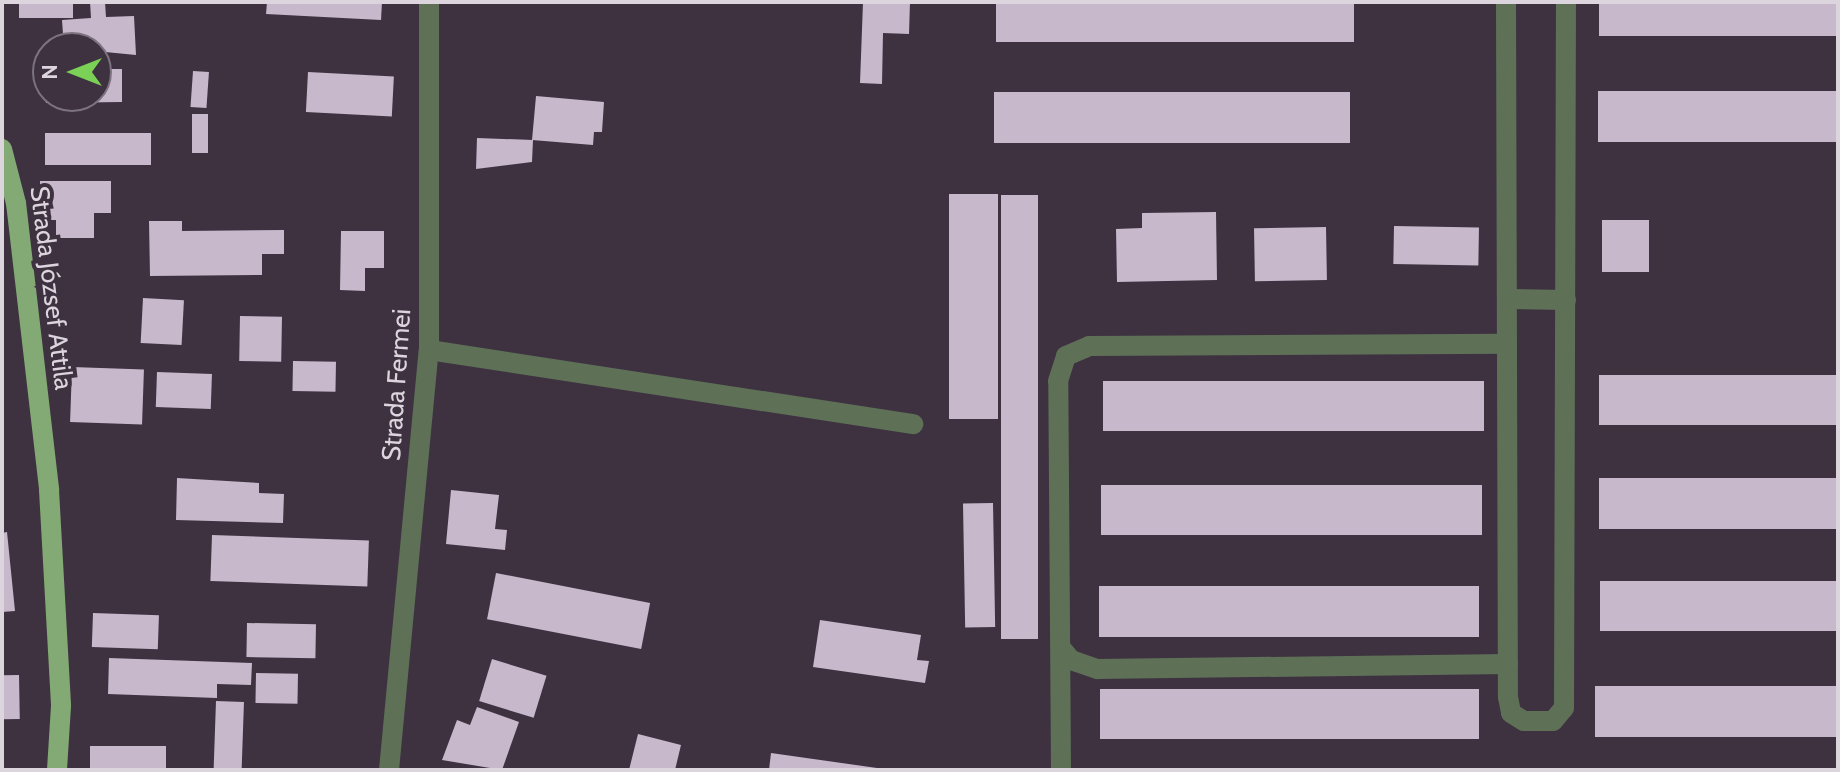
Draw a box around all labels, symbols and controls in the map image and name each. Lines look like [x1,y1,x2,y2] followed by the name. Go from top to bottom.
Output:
[32,32,112,112] north arrow
[36,64,63,80] text: N
[23,184,79,392] street label: Strada József Attila
[376,308,418,462] street label: Strada Fermei

